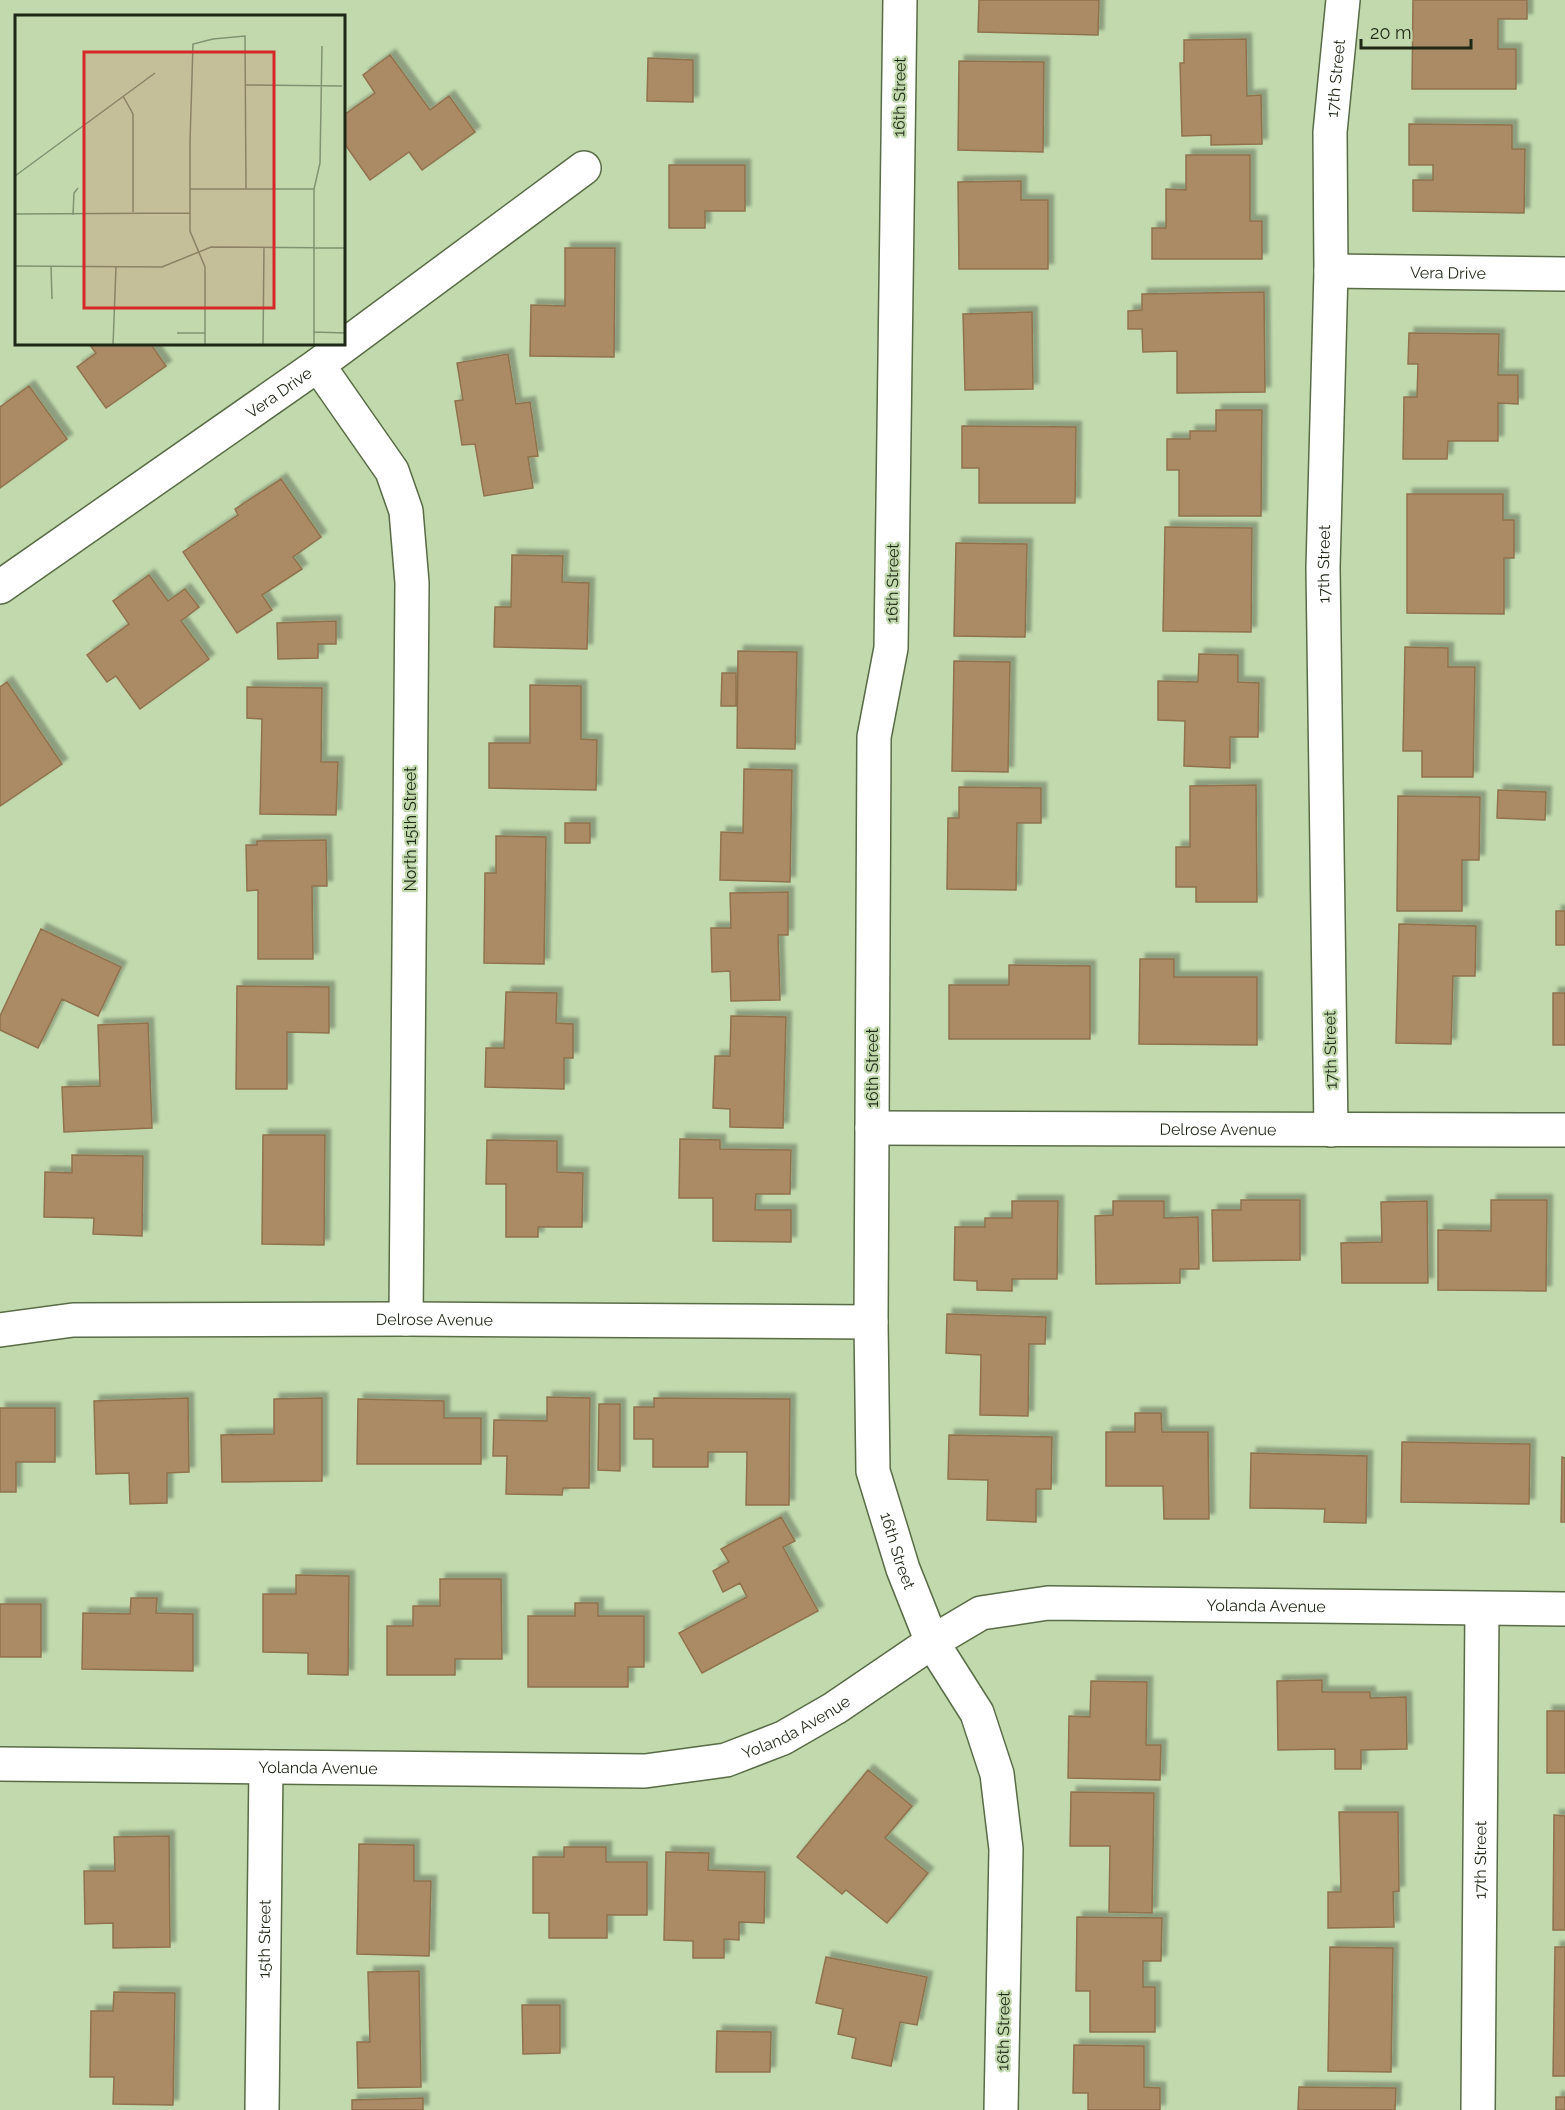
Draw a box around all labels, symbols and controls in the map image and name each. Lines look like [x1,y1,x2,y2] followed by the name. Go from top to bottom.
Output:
[1361,12,1470,50] scale bar
[15,15,345,345] inset map
[1370,22,1412,43] text: 20 m
[1322,38,1349,118] street label: 17th Street
[889,56,910,137] street label: 16th Street
[1410,263,1486,283] street label: Vera Drive
[243,363,316,422] street label: Vera Drive
[1314,524,1334,603] street label: 17th Street
[882,542,903,623] street label: 16th Street
[401,766,420,891] street label: North 15th Street
[1320,1010,1341,1089] street label: 17th Street
[863,1028,882,1108] street label: 16th Street
[1159,1120,1277,1139] street label: Delrose Avenue
[376,1310,493,1330] street label: Delrose Avenue
[876,1510,919,1592] street label: 16th Street
[1206,1596,1326,1616] street label: Yolanda Avenue
[739,1692,854,1763] street label: Yolanda Avenue
[258,1758,378,1778] street label: Yolanda Avenue
[1471,1820,1490,1899] street label: 17th Street
[255,1899,274,1979] street label: 15th Street
[993,1990,1014,2071] street label: 16th Street

